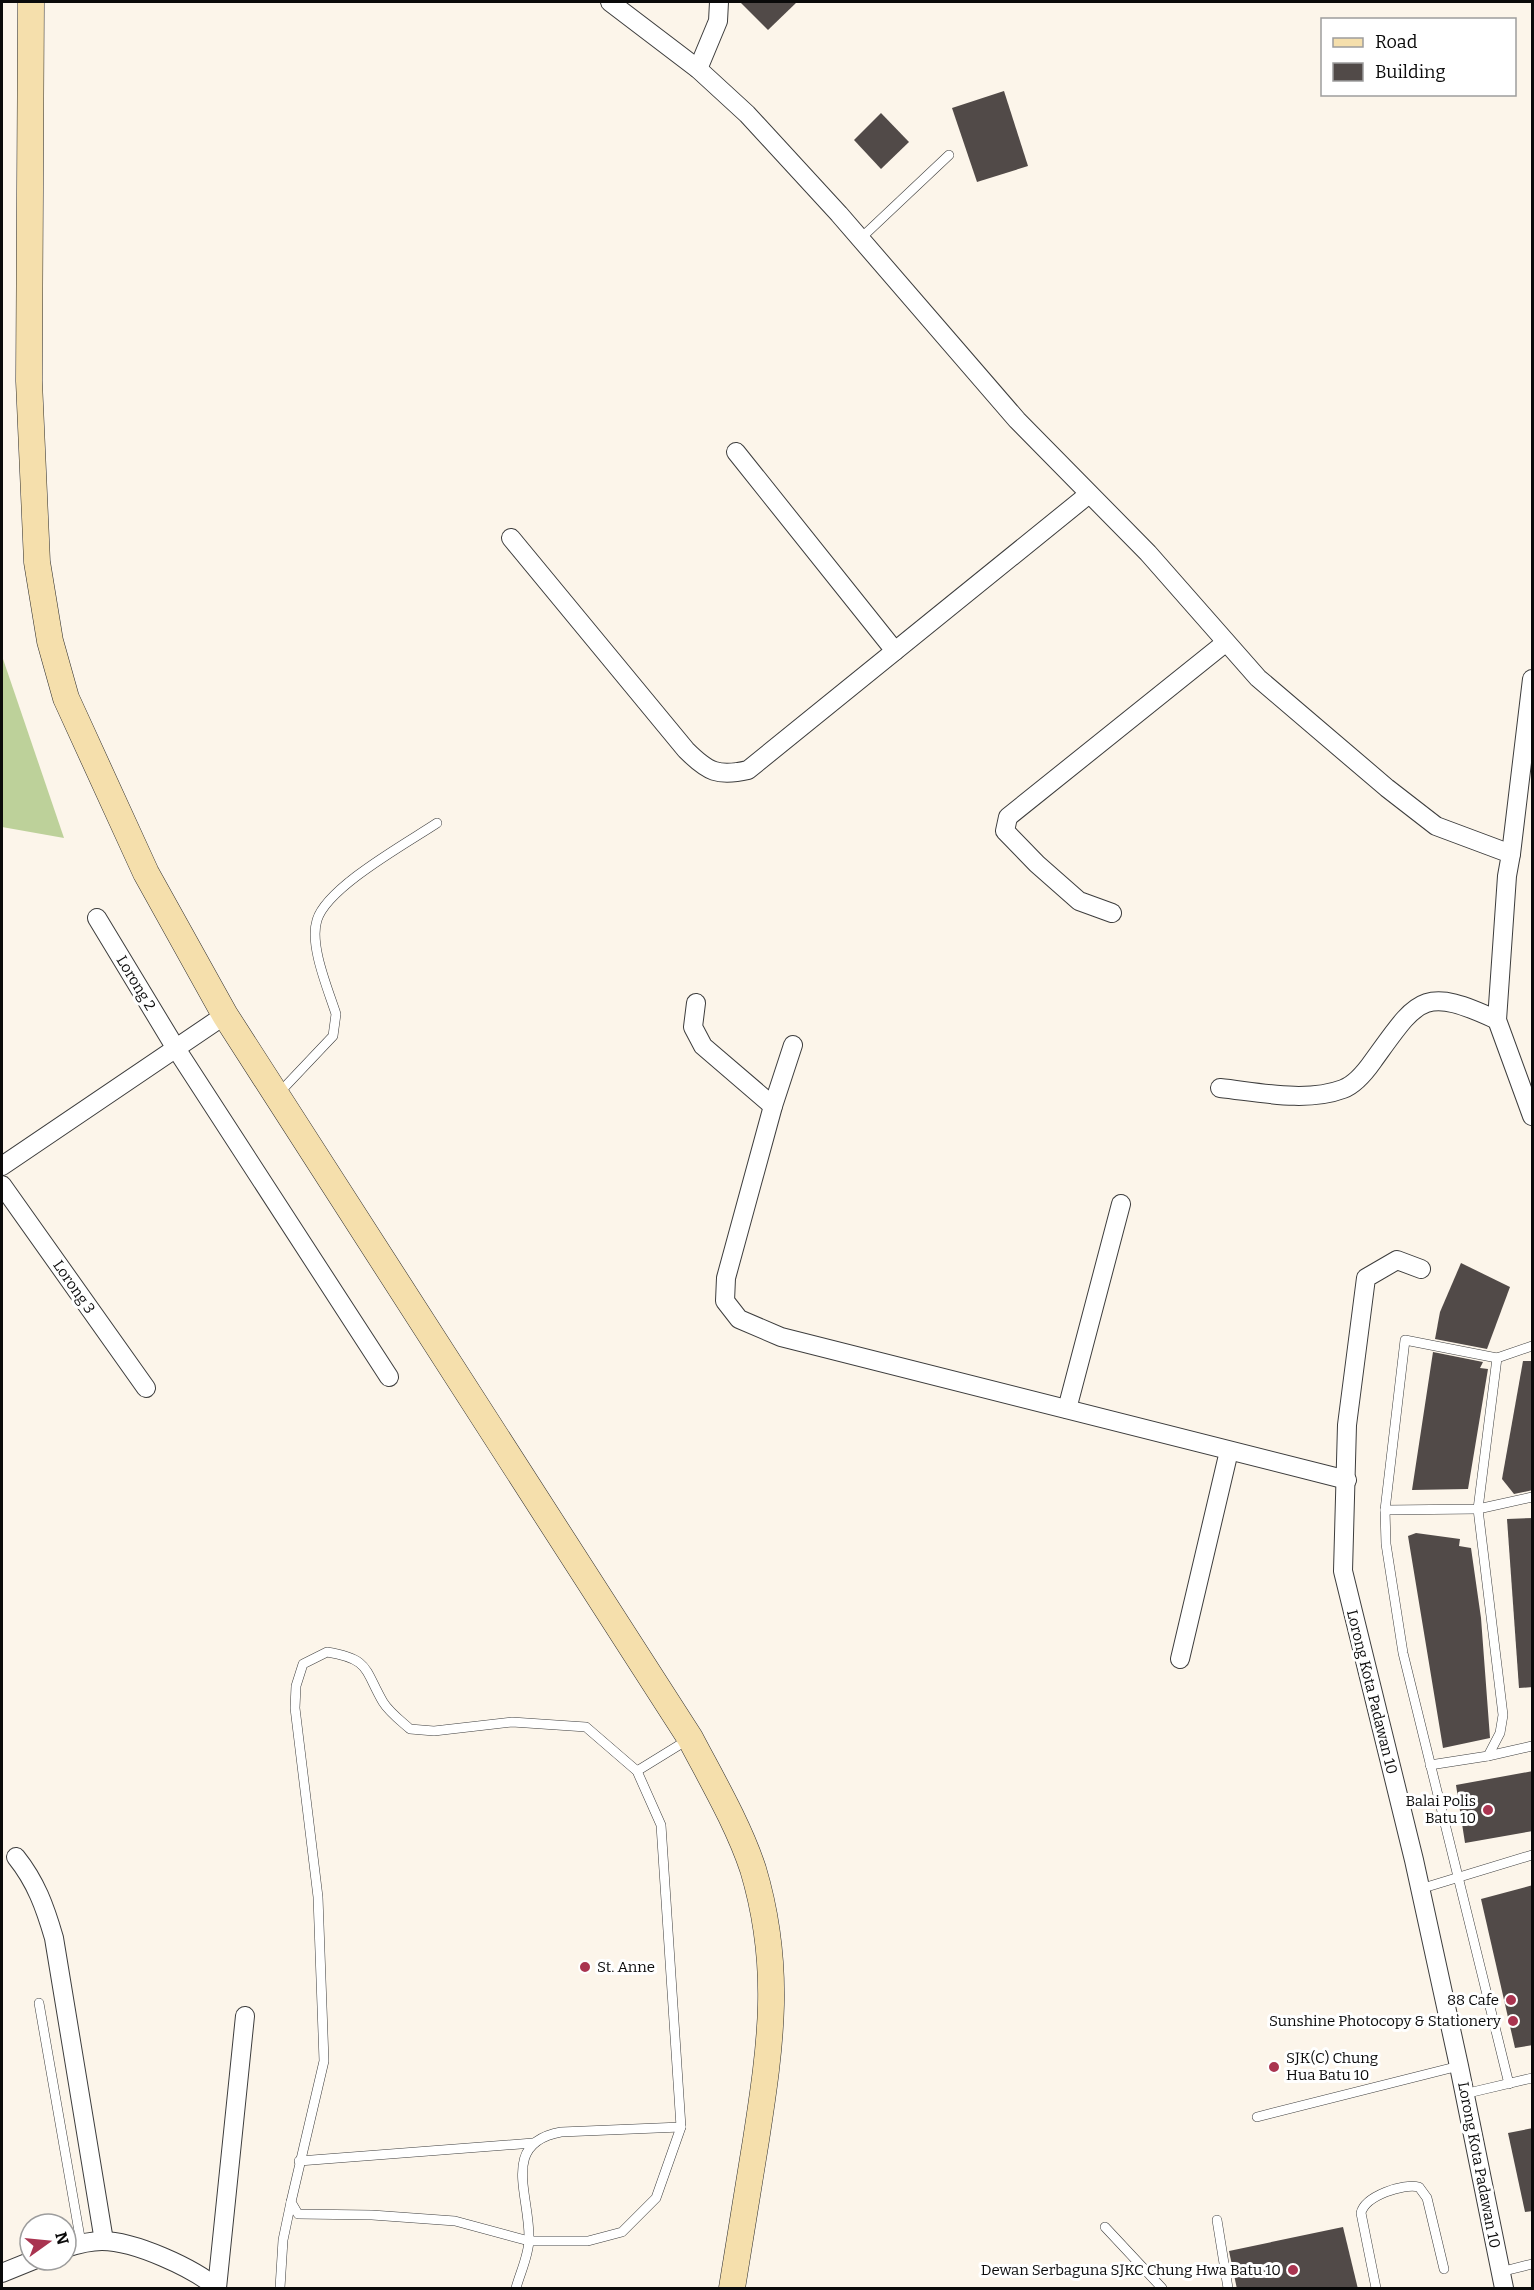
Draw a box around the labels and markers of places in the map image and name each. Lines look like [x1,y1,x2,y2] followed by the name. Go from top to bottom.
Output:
[1405,1792,1476,1827] place label: Balai Polis Batu 10
[1481,1803,1495,1817] marker: Balai Polis Batu 10
[597,1958,655,1976] place label: St. Anne
[578,1960,592,1974] marker: St. Anne
[1447,1991,1499,2009] place label: 88 Cafe
[1504,1993,1518,2007] marker: 88 Cafe
[1269,2012,1501,2030] place label: Sunshine Photocopy & Stationery
[1506,2014,1520,2028] marker: Sunshine Photocopy & Stationery
[1286,2049,1378,2084] place label: SJK(C) Chung Hua Batu 10
[1267,2060,1281,2074] marker: SJK(C) Chung Hua Batu 10
[981,2261,1281,2279] place label: Dewan Serbaguna SJKC Chung Hwa Batu 10
[1286,2263,1300,2277] marker: Dewan Serbaguna SJKC Chung Hwa Batu 10

